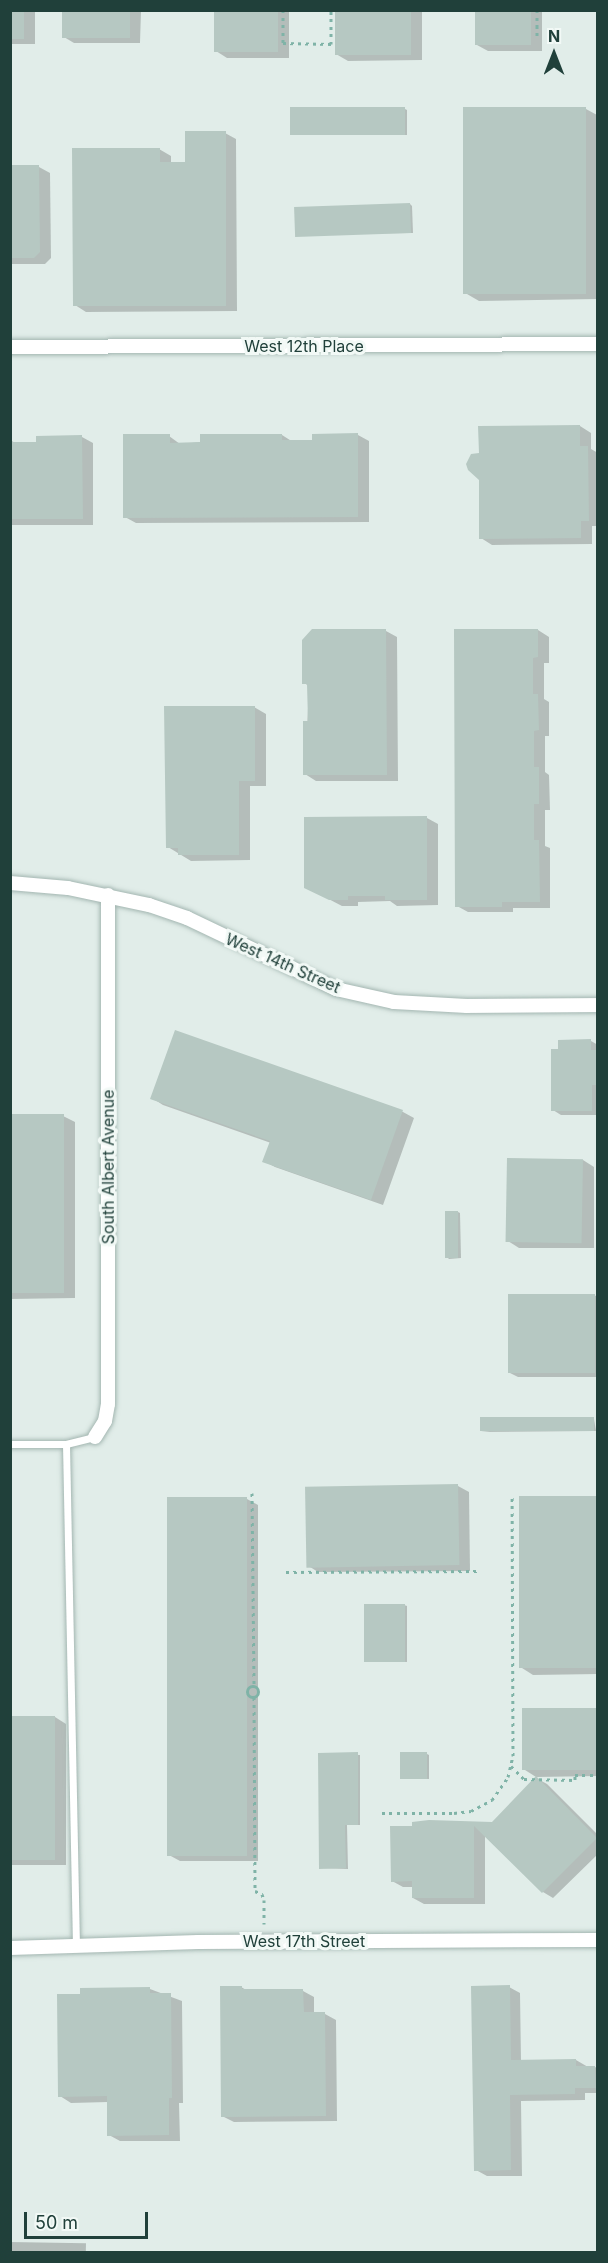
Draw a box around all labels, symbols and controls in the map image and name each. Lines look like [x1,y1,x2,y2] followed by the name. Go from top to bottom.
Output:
[524,24,584,84] north arrow
[548,26,560,46] text: N
[244,336,364,356] street label: West 12th Place
[223,929,343,997] street label: West 14th Street
[98,1090,118,1244] street label: South Albert Avenue
[243,1931,365,1951] street label: West 17th Street
[27,2200,152,2238] scale bar
[35,2212,78,2233] text: 50 m

